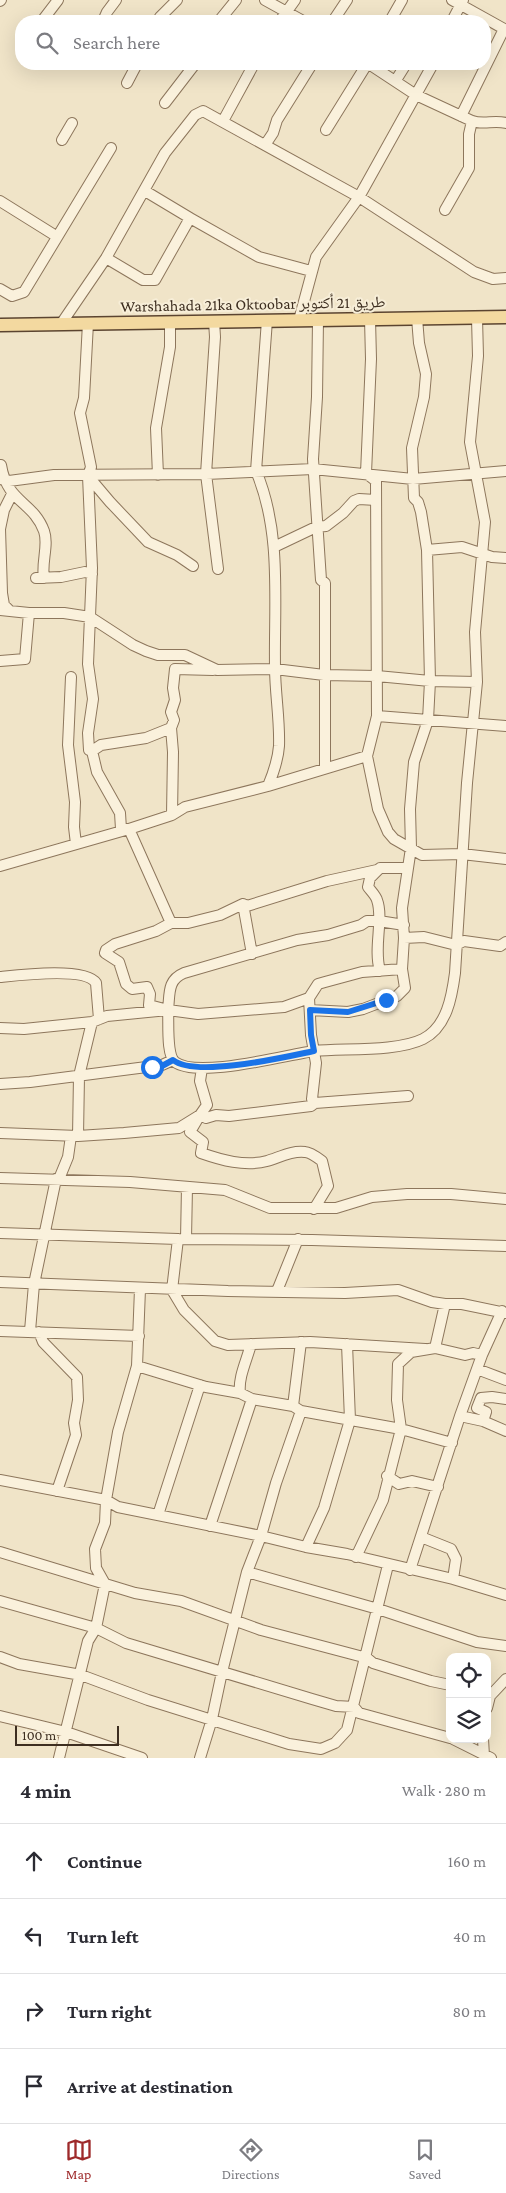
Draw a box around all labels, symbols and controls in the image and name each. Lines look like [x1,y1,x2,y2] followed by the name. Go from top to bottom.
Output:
[15,15,491,70] search box
[33,29,61,57] icon: search
[73,32,160,53] text: Search here
[120,292,386,317] street label: Warshahada 21ka Oktoobar طريق 21 أكتوبر
[375,989,398,1012] route end
[141,1056,164,1079] route start
[446,1653,491,1743] map controls
[446,1653,491,1698] button: locate
[446,1698,491,1743] button: layers
[15,1723,119,1746] scale bar
[22,1727,56,1743] text: 100 m
[20,1779,71,1803] text: 4 min
[402,1782,486,1799] text: Walk · 280 m
[20,1847,48,1875] icon: ahead
[67,1851,142,1872] text: Continue
[448,1853,486,1870] text: 160 m
[20,1922,48,1950] icon: left
[67,1926,139,1947] text: Turn left
[453,1928,486,1945] text: 40 m
[20,1997,48,2025] icon: right
[67,2001,152,2022] text: Turn right
[452,2003,486,2020] text: 80 m
[20,2072,48,2100] icon: arrive
[67,2076,233,2097] text: Arrive at destination
[65,2136,93,2182] tab: Map
[222,2136,280,2182] tab: Directions
[409,2136,441,2182] tab: Saved

